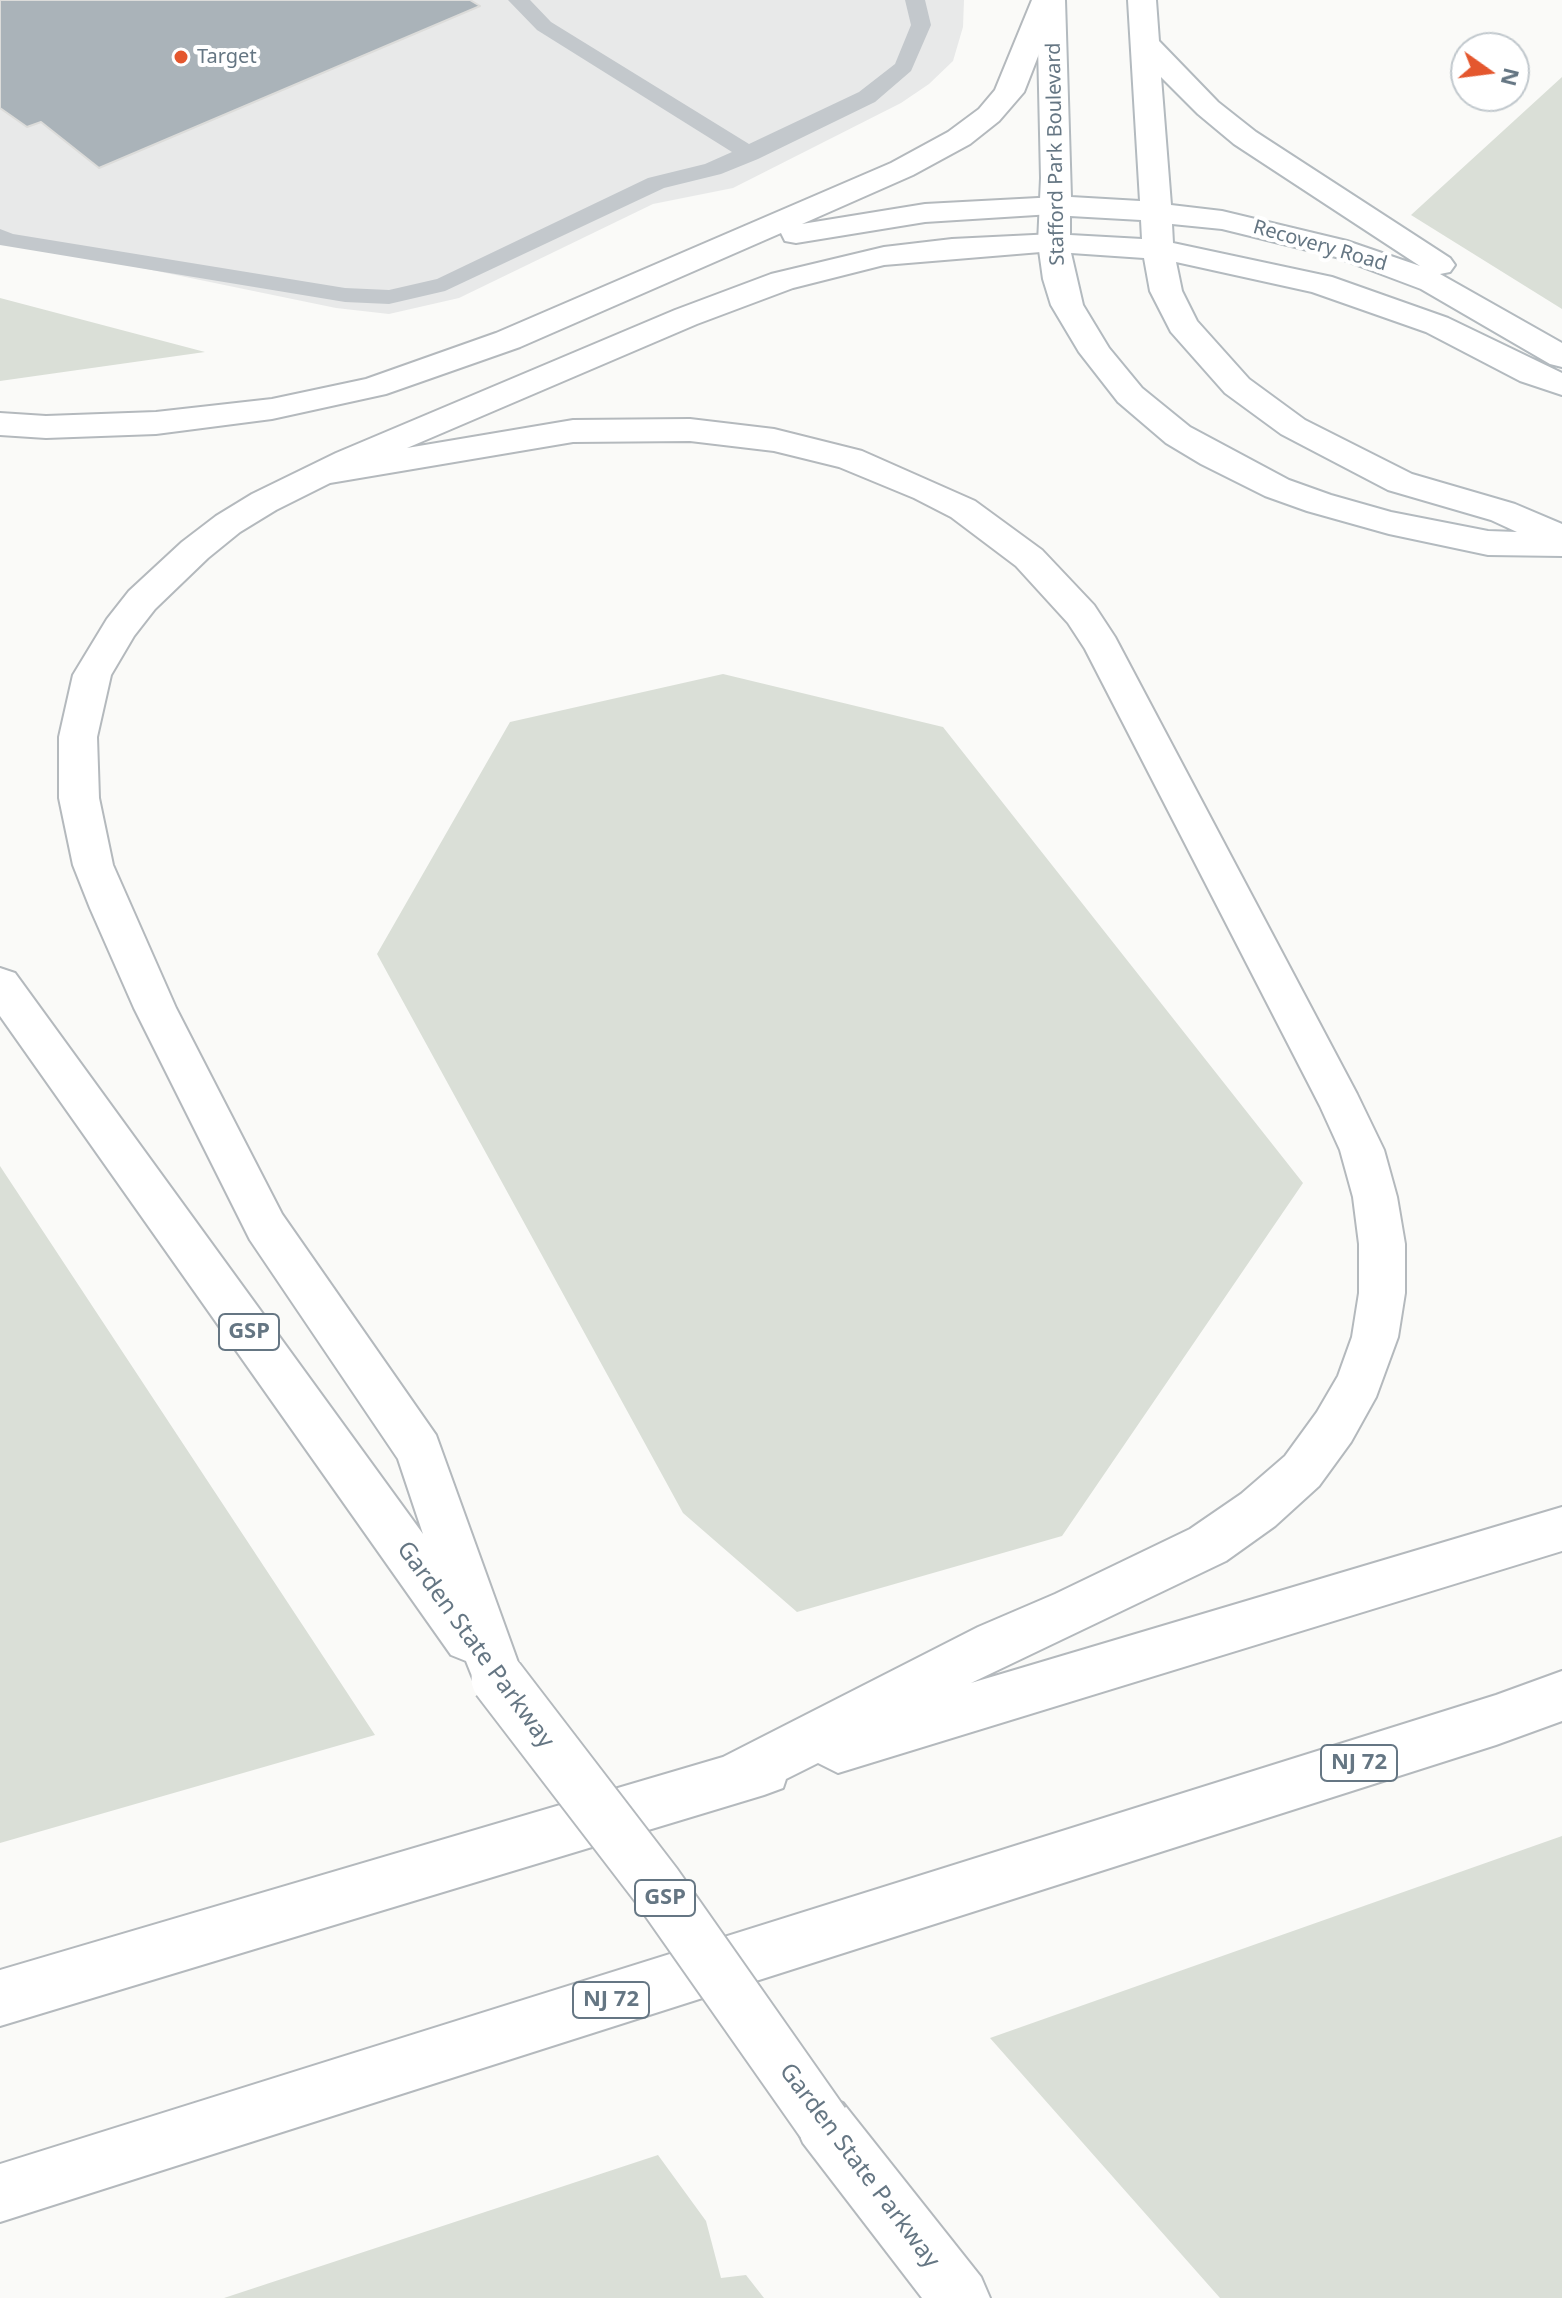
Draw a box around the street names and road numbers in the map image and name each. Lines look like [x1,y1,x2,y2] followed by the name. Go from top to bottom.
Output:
[1042,42,1070,266] street label: Stafford Park Boulevard
[1250,215,1390,277] street label: Recovery Road
[219,1314,279,1350] road number: GSP
[390,1536,560,1754] street label: Garden State Parkway
[1321,1745,1397,1781] road number: NJ 72
[635,1880,695,1916] road number: GSP
[573,1982,649,2018] road number: NJ 72
[773,2058,945,2274] street label: Garden State Parkway

